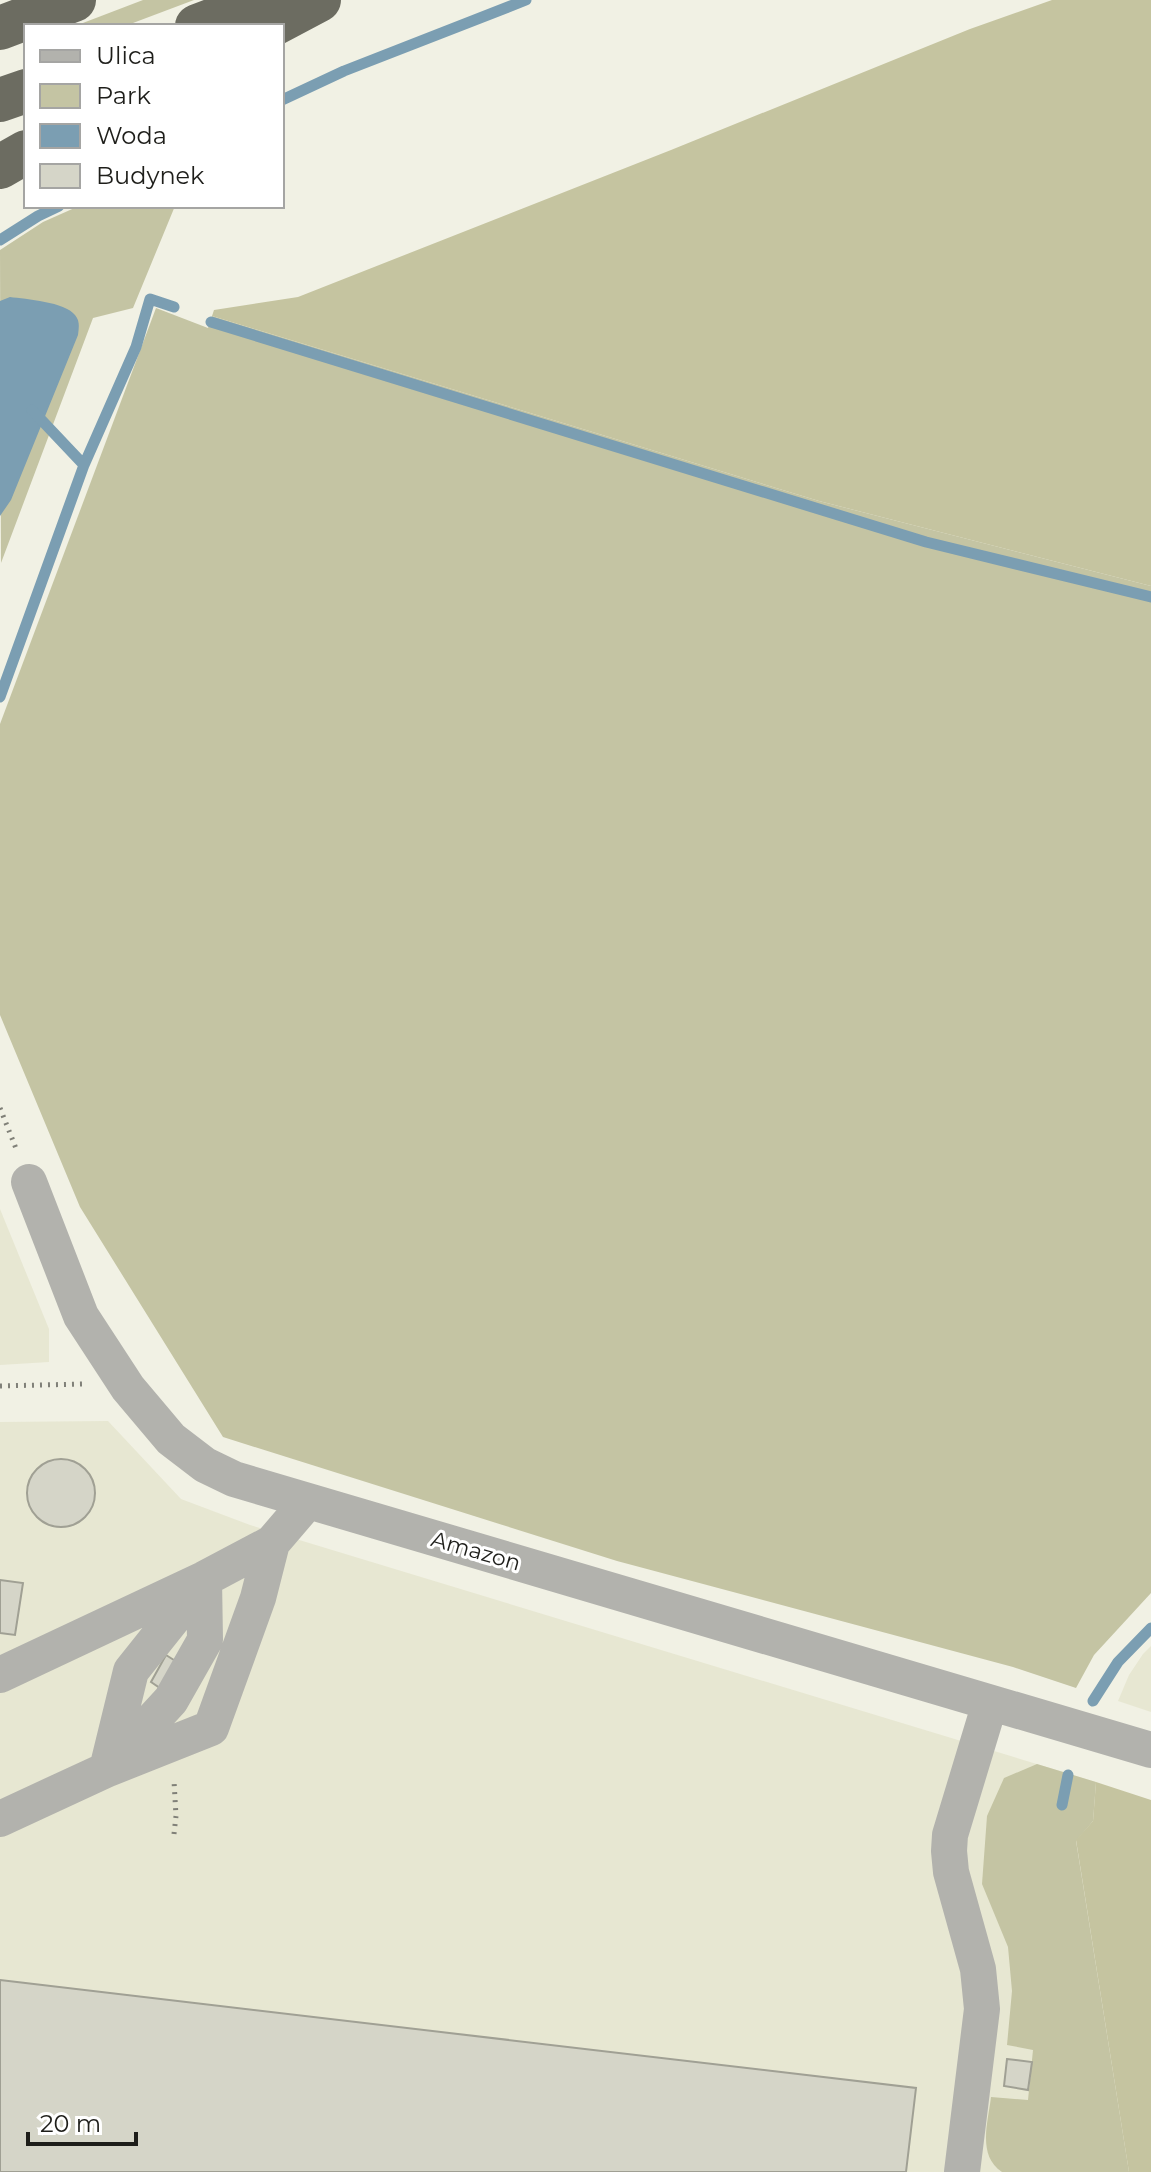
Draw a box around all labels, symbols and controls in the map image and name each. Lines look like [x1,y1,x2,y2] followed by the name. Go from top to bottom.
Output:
[24,24,284,208] legend
[96,41,156,70] text: Ulica
[96,81,151,110] text: Park
[96,121,167,150] text: Woda
[96,161,205,190] text: Budynek
[428,1525,524,1577] street label: Amazon
[28,2096,136,2146] scale bar
[40,2109,101,2138] text: 20 m

